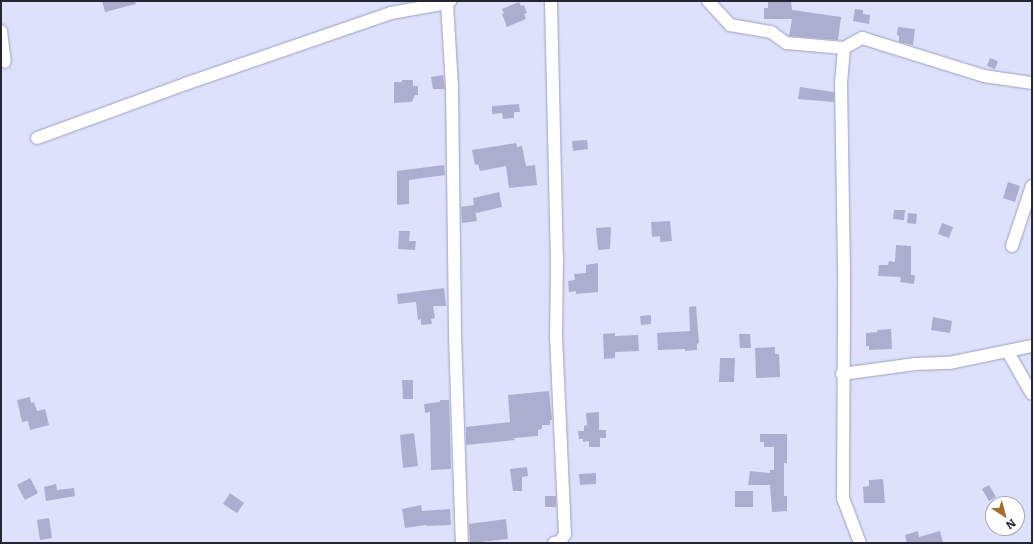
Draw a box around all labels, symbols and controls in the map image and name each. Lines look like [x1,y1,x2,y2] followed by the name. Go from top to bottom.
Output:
[985,496,1025,536] north arrow
[1003,516,1020,534] text: N

